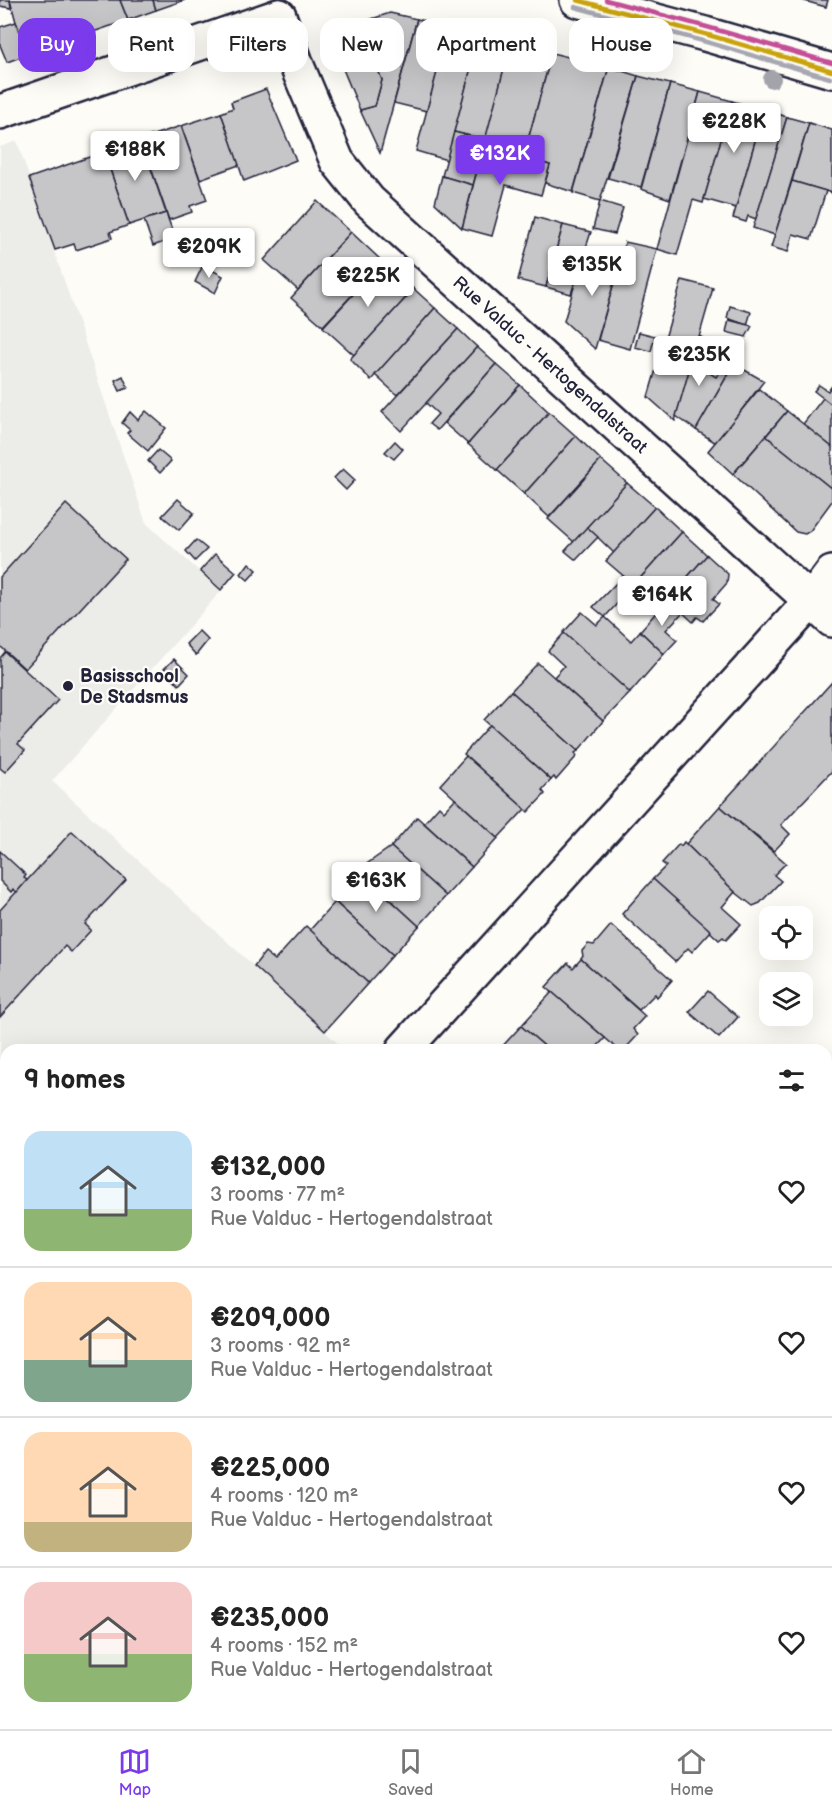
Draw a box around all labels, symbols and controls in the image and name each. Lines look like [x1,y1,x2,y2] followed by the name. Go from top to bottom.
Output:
[18,18,96,72] chip: Buy
[108,18,195,72] chip: Rent
[207,18,308,72] chip: Filters
[320,18,404,72] chip: New
[416,18,557,72] chip: Apartment
[569,18,673,72] chip: House
[692,103,776,154] pin: €228K
[702,110,766,134] text: €228K
[93,131,177,182] pin: €188K
[458,135,542,186] pin: €132K
[104,138,166,162] text: €188K
[470,142,530,166] text: €132K
[167,228,251,279] pin: €209K
[177,235,241,259] text: €209K
[550,246,634,297] pin: €135K
[562,253,622,277] text: €135K
[326,257,410,308] pin: €225K
[336,264,400,288] text: €225K
[448,272,652,458] street label: Rue Valduc - Hertogendalstraat
[657,336,741,387] pin: €235K
[667,343,731,367] text: €235K
[620,576,704,627] pin: €164K
[632,583,693,607] text: €164K
[80,666,188,708] place label: Basisschool De Stadsmus
[61,679,75,693] marker: Basisschool De Stadsmus
[334,862,418,913] pin: €163K
[346,869,406,893] text: €163K
[759,906,813,1026] map controls
[759,906,813,960] button: locate
[759,972,813,1026] button: layers
[775,1064,808,1097] icon: filters
[24,1065,125,1096] text: 9 homes
[210,1152,326,1183] text: €132,000
[72,1155,144,1227] icon: home
[775,1175,808,1208] icon: heart
[210,1183,345,1207] text: 3 rooms · 77 m²
[210,1207,493,1231] text: Rue Valduc - Hertogendalstraat
[210,1303,331,1334] text: €209,000
[72,1306,144,1378] icon: home
[775,1326,808,1359] icon: heart
[210,1334,351,1358] text: 3 rooms · 92 m²
[210,1358,493,1382] text: Rue Valduc - Hertogendalstraat
[210,1453,330,1484] text: €225,000
[72,1456,144,1528] icon: home
[775,1476,808,1509] icon: heart
[210,1484,359,1508] text: 4 rooms · 120 m²
[210,1508,493,1532] text: Rue Valduc - Hertogendalstraat
[210,1603,329,1634] text: €235,000
[72,1606,144,1678] icon: home
[775,1626,808,1659] icon: heart
[210,1634,358,1658] text: 4 rooms · 152 m²
[210,1658,493,1682] text: Rue Valduc - Hertogendalstraat
[118,1745,151,1800] tab: Map
[388,1745,433,1800] tab: Saved
[670,1745,714,1800] tab: Home

